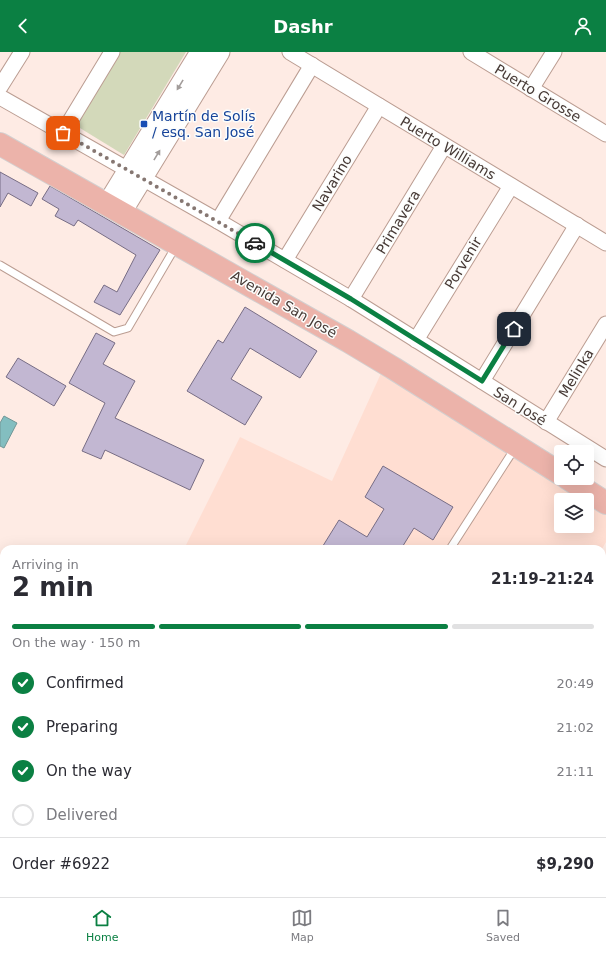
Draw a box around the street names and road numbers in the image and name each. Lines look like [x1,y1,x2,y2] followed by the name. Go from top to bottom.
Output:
[492,61,584,125] street label: Puerto Grosse
[397,113,499,183] street label: Puerto Williams
[309,152,355,214] street label: Navarino
[373,187,423,257] street label: Primavera
[441,234,485,292] street label: Porvenir
[228,267,340,341] street label: Avenida San José
[555,346,597,400] street label: Melinka
[491,383,549,429] street label: San José

